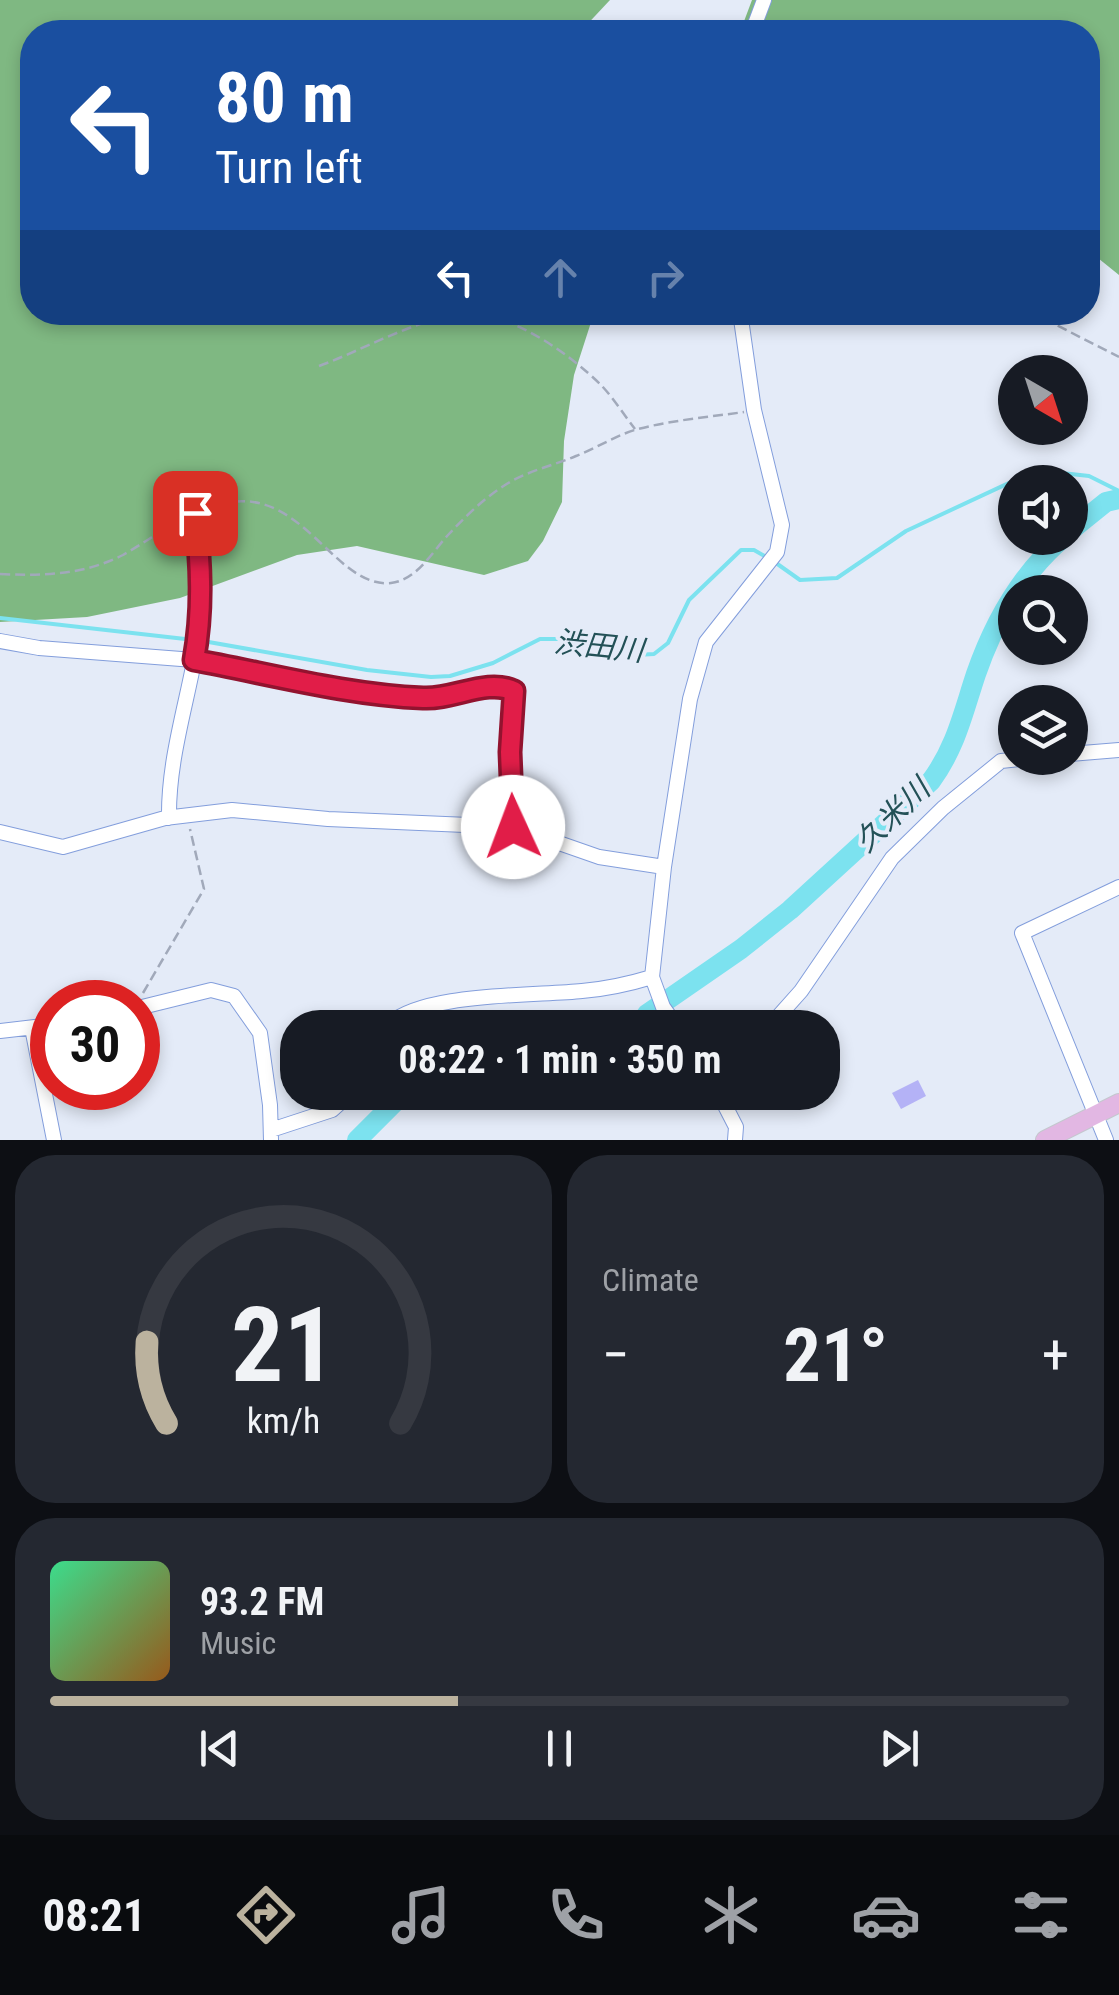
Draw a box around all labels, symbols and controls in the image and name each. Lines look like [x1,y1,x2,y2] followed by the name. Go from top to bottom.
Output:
[215,57,354,139] text: 80 m
[50,60,180,190] icon: left
[215,141,363,194] text: Turn left
[428,250,483,305] icon: left
[533,250,588,305] icon: ahead
[638,250,693,305] icon: right
[998,355,1088,445] north arrow
[998,355,1088,775] map controls
[998,465,1088,555] button: sound
[153,471,238,556] pin
[168,486,223,541] icon: arrive
[998,575,1088,665] button: search
[552,624,649,668] water label: 渋田川
[998,685,1088,775] button: layers
[847,769,939,859] water label: 久米川
[461,775,565,879] position arrow
[30,980,160,1110] speed limit sign: 30
[399,1038,721,1082] text: 08:22 · 1 min · 350 m
[602,1261,699,1299] text: Climate
[231,1285,336,1406] text: 21
[783,1311,888,1399] text: 21°
[602,1323,630,1387] text: −
[1042,1323,1069,1387] text: +
[247,1400,320,1442] text: km/h
[200,1580,324,1624] text: 93.2 FM
[200,1624,276,1662] text: Music
[192,1721,247,1776] icon: previous
[532,1721,587,1776] icon: pause
[872,1721,927,1776] icon: next
[231,1880,301,1950] icon: directions
[386,1880,456,1950] icon: music
[541,1880,611,1950] icon: phone
[696,1880,766,1950] icon: climate
[851,1880,921,1950] icon: car
[1006,1880,1076,1950] icon: filters
[43,1889,146,1942] text: 08:21

